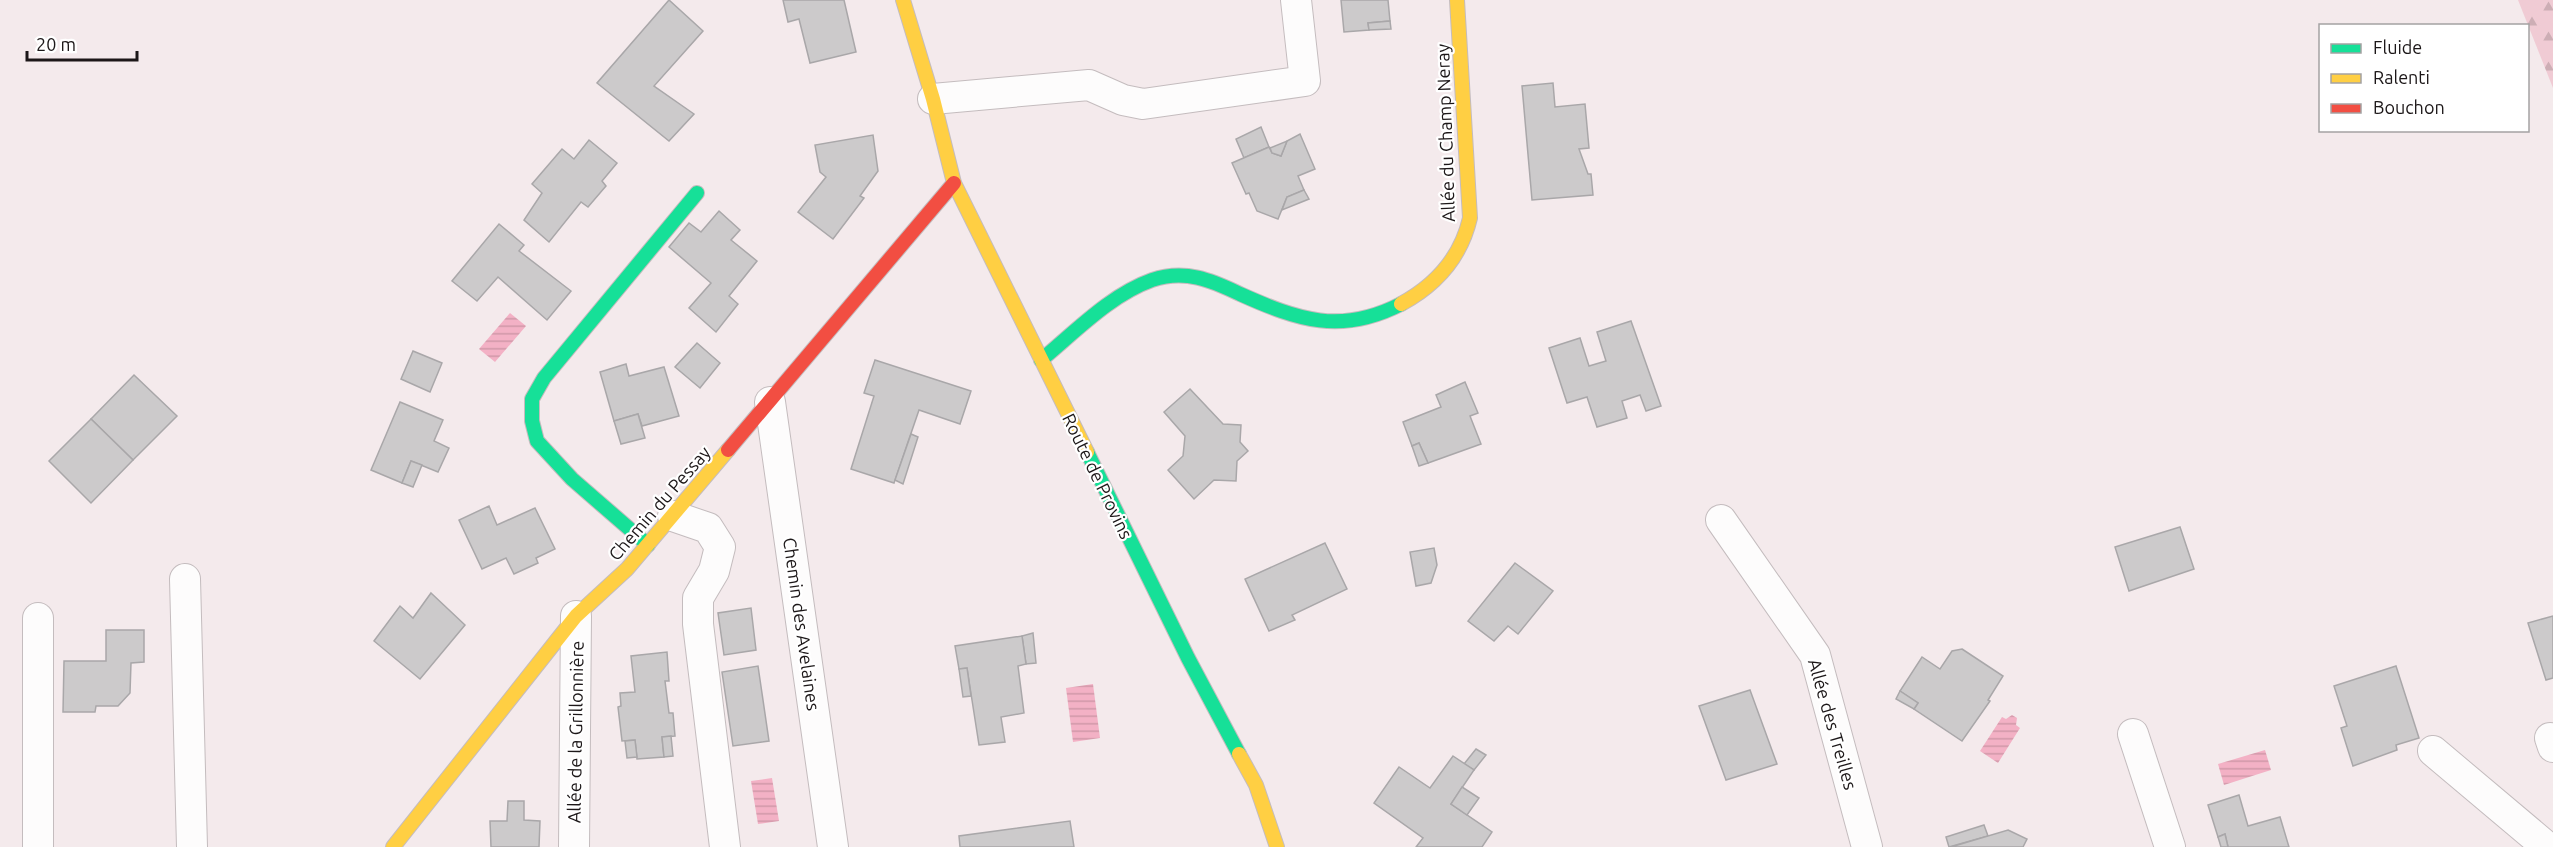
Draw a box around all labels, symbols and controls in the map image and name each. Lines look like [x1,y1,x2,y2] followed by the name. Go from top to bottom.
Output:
[27,24,136,62] scale bar
[2319,24,2529,132] legend
[36,34,76,54] text: 20 m
[2373,37,2422,57] text: Fluide
[1432,43,1458,222] street label: Allée du Champ Neray
[2373,67,2430,87] text: Ralenti
[2373,97,2445,117] text: Bouchon
[1059,410,1137,542] street label: Route de Provins
[604,442,714,564] street label: Chemin du Pessay
[780,536,824,712] street label: Chemin des Avelaines
[563,641,587,823] street label: Allée de la Grillonnière
[1805,656,1861,792] street label: Allée des Treilles

